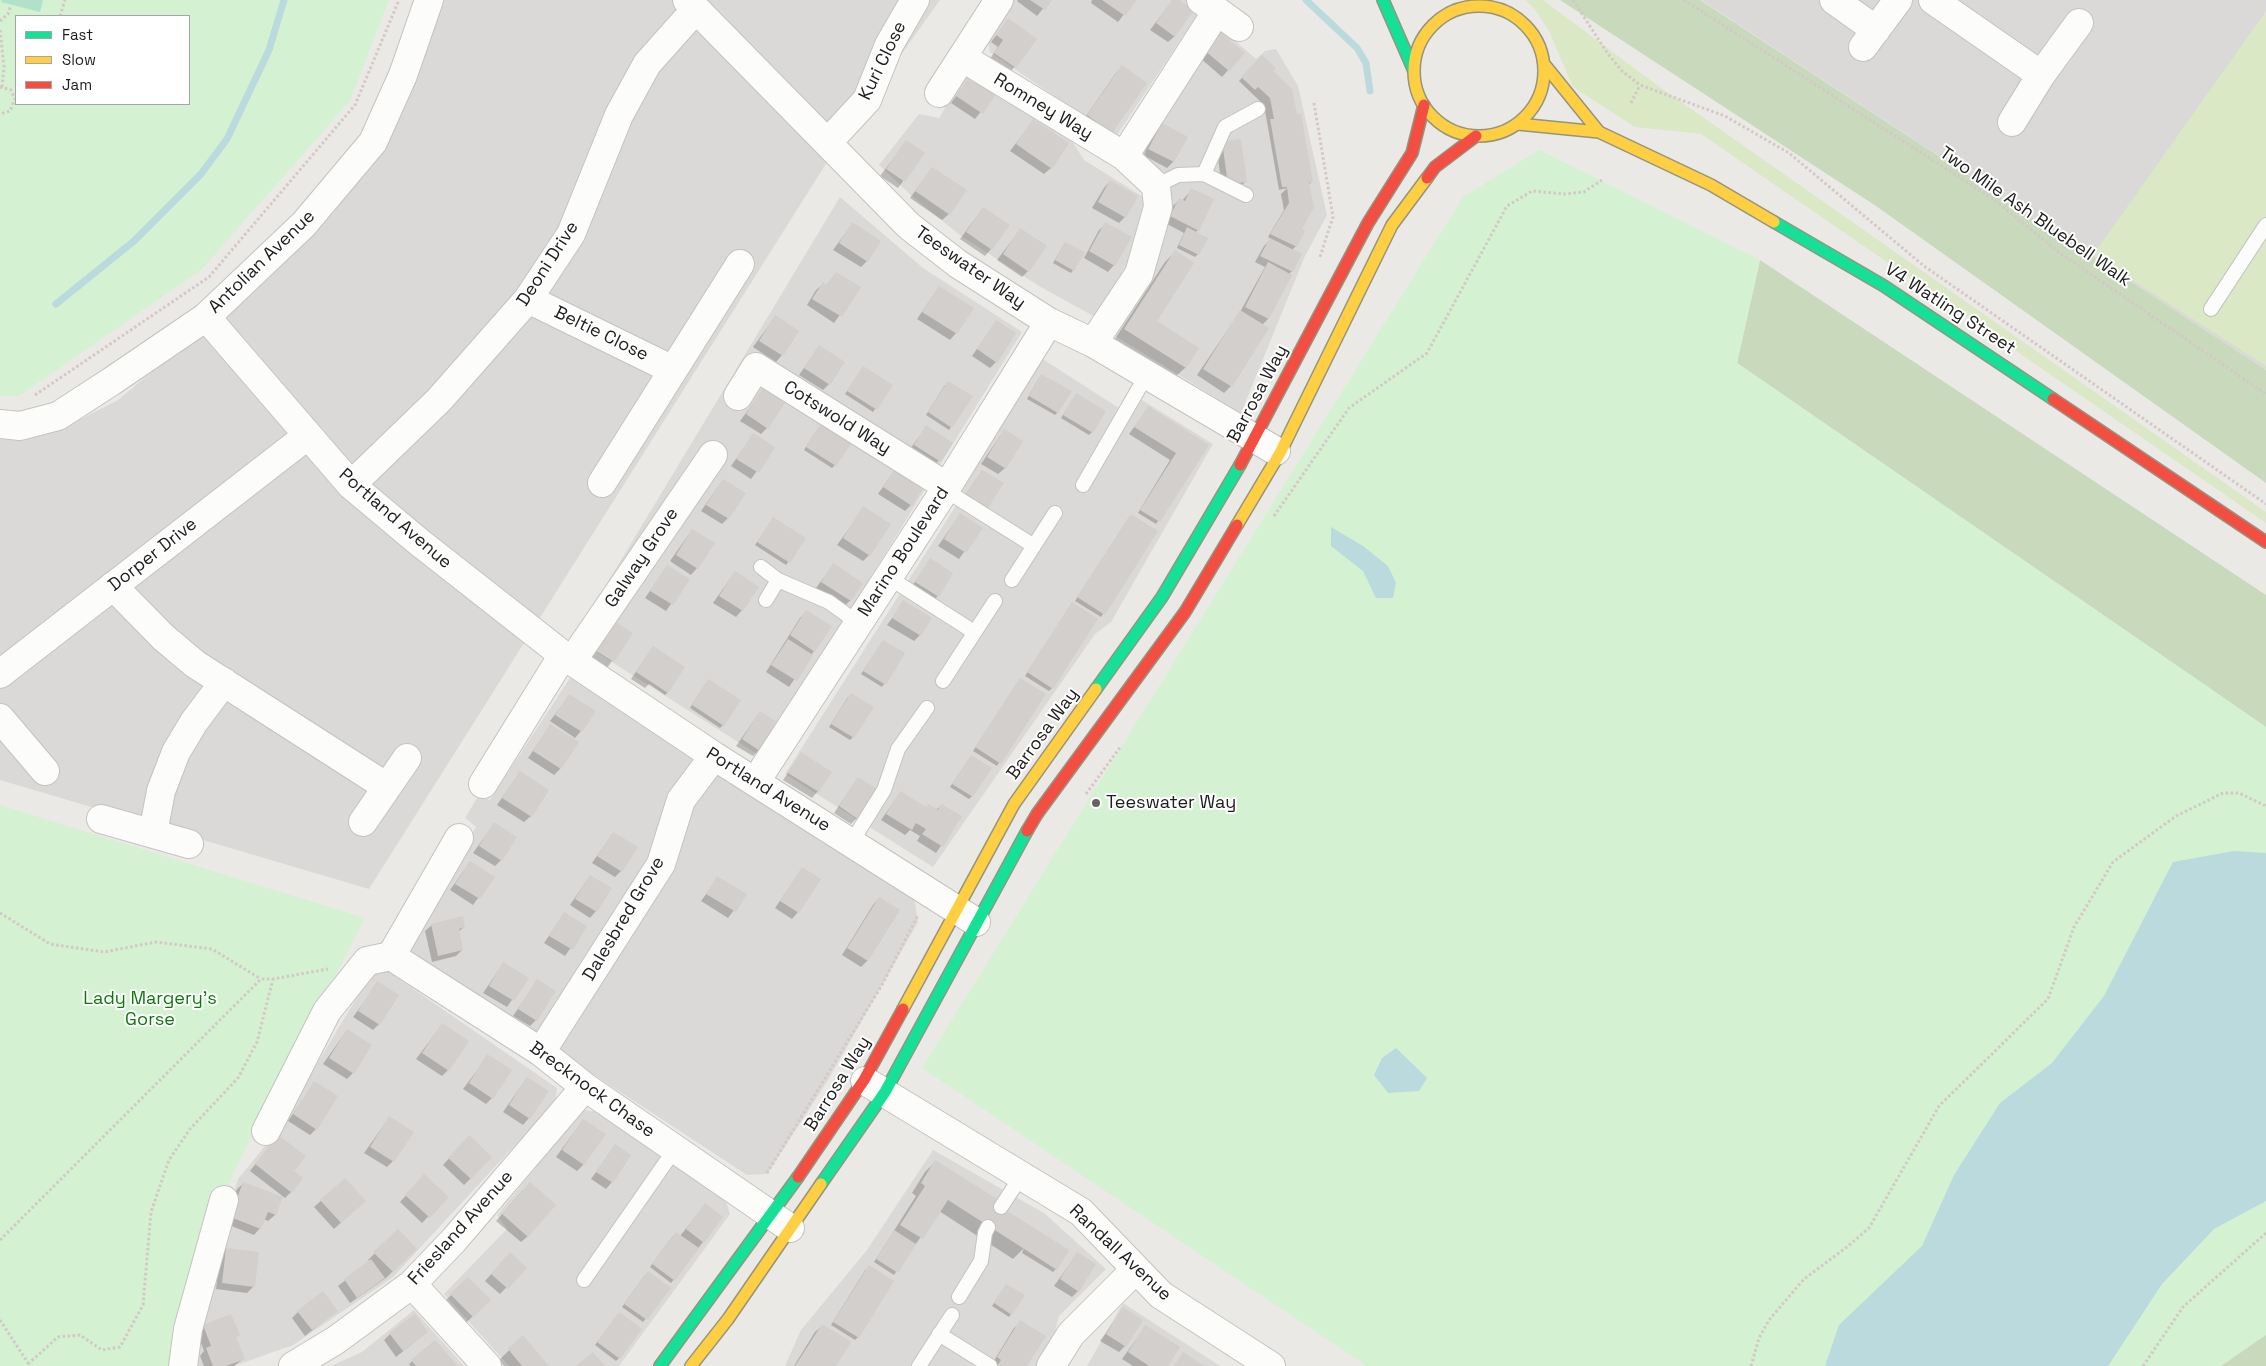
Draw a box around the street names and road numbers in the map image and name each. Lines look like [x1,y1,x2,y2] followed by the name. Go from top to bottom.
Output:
[855,18,911,104] street label: Kuri Close
[989,69,1097,145] street label: Romney Way
[1935,142,2135,292] street label: Two Mile Ash Bluebell Walk
[204,206,320,318] street label: Antolian Avenue
[513,217,583,311] street label: Deoni Drive
[910,222,1030,314] street label: Teeswater Way
[1881,259,2019,359] street label: V4 Watling Street
[550,302,652,366] street label: Beltie Close
[1223,341,1293,447] street label: Barrosa Way
[779,376,895,460] street label: Cotswold Way
[334,464,456,574] street label: Portland Avenue
[854,483,954,621] street label: Marino Boulevard
[601,504,683,612] street label: Galway Grove
[104,514,202,596] street label: Dorper Drive
[1003,684,1083,784] street label: Barrosa Way
[702,743,834,837] street label: Portland Avenue
[578,853,670,985] street label: Dalesbred Grove
[800,1033,876,1135] street label: Barrosa Way
[525,1037,659,1143] street label: Brecknock Chase
[404,1166,518,1290] street label: Friesland Avenue
[1064,1200,1176,1306] street label: Randall Avenue

